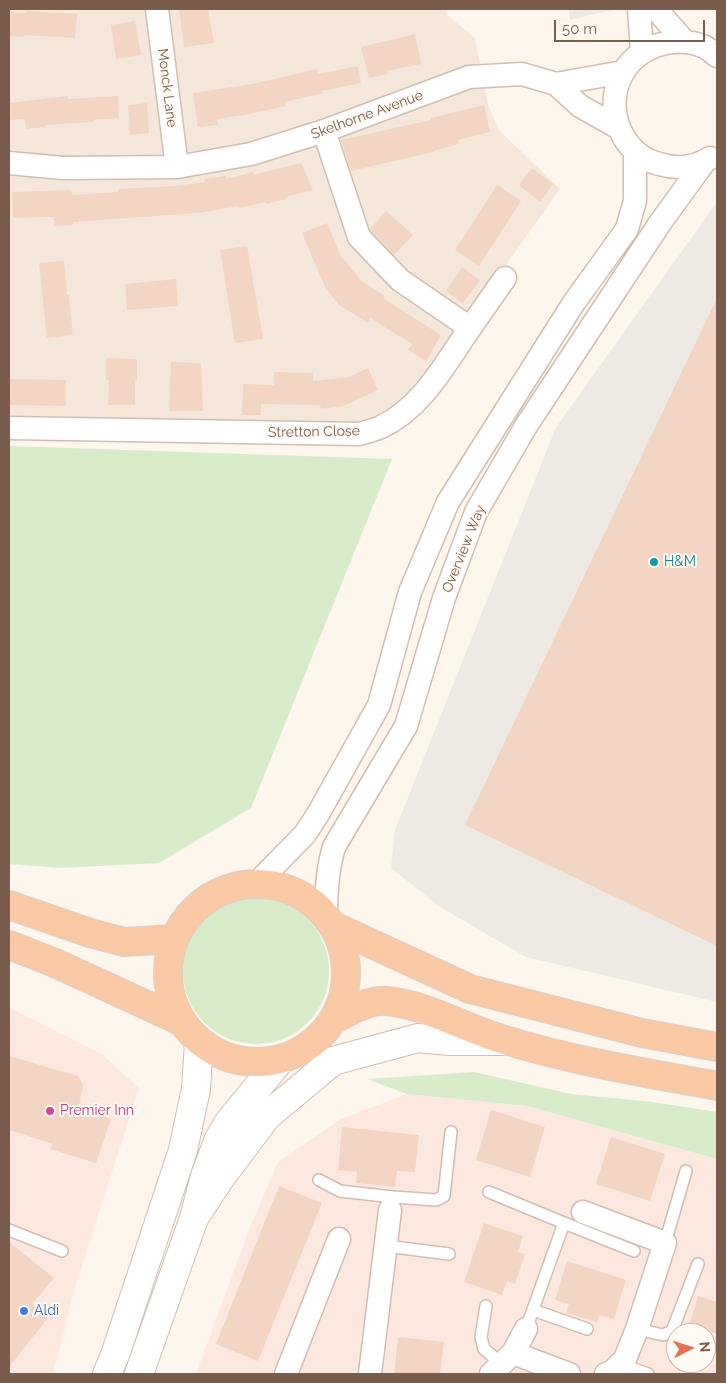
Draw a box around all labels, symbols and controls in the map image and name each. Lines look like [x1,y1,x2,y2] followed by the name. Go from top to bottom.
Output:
[556,10,707,42] scale bar
[562,20,597,38] text: 50 m
[154,48,180,128] street label: Monck Lane
[309,87,425,143] street label: Skelhorne Avenue
[268,423,360,441] street label: Stretton Close
[439,503,489,595] street label: Overview Way
[664,554,696,570] place label: H&M
[648,556,660,568] marker: H&M
[60,1103,134,1119] place label: Premier Inn
[44,1105,56,1117] marker: Premier Inn
[34,1303,59,1319] place label: Aldi
[18,1305,30,1317] marker: Aldi
[666,1323,716,1373] north arrow
[697,1341,713,1353] text: N

